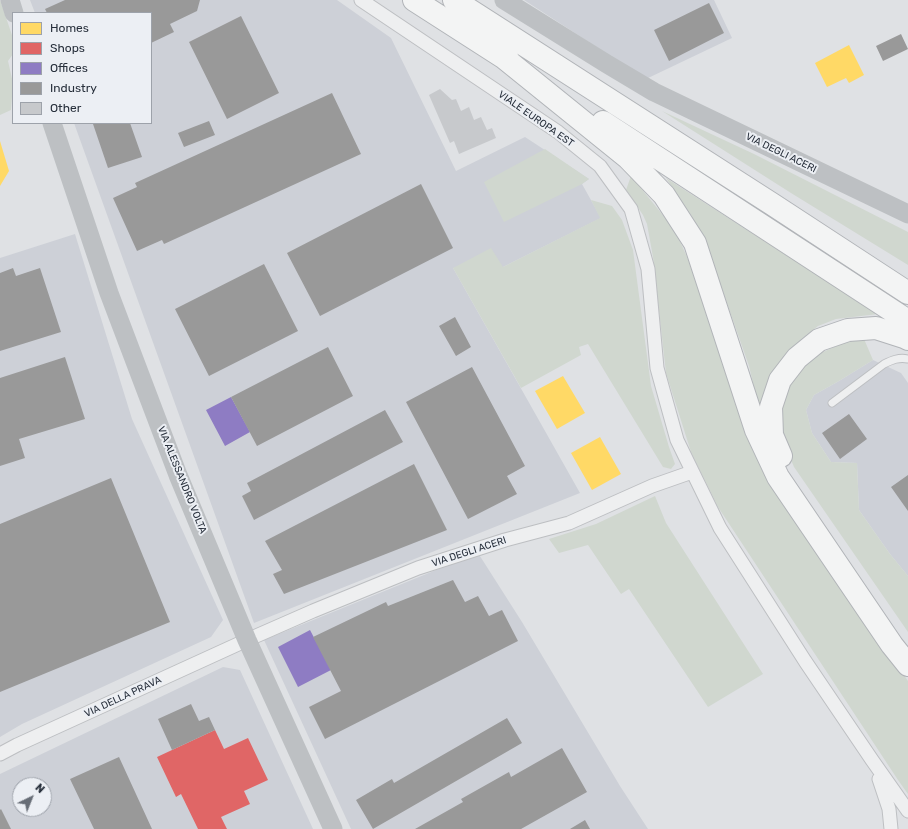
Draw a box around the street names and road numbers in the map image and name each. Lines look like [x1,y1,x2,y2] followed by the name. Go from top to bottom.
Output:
[496,88,576,150] street label: VIALE EUROPA EST
[744,131,818,175] street label: VIA DEGLI ACERI
[155,425,209,535] street label: VIA ALESSANDRO VOLTA
[430,534,508,570] street label: VIA DEGLI ACERI
[83,674,163,720] street label: VIA DELLA PRAVA

